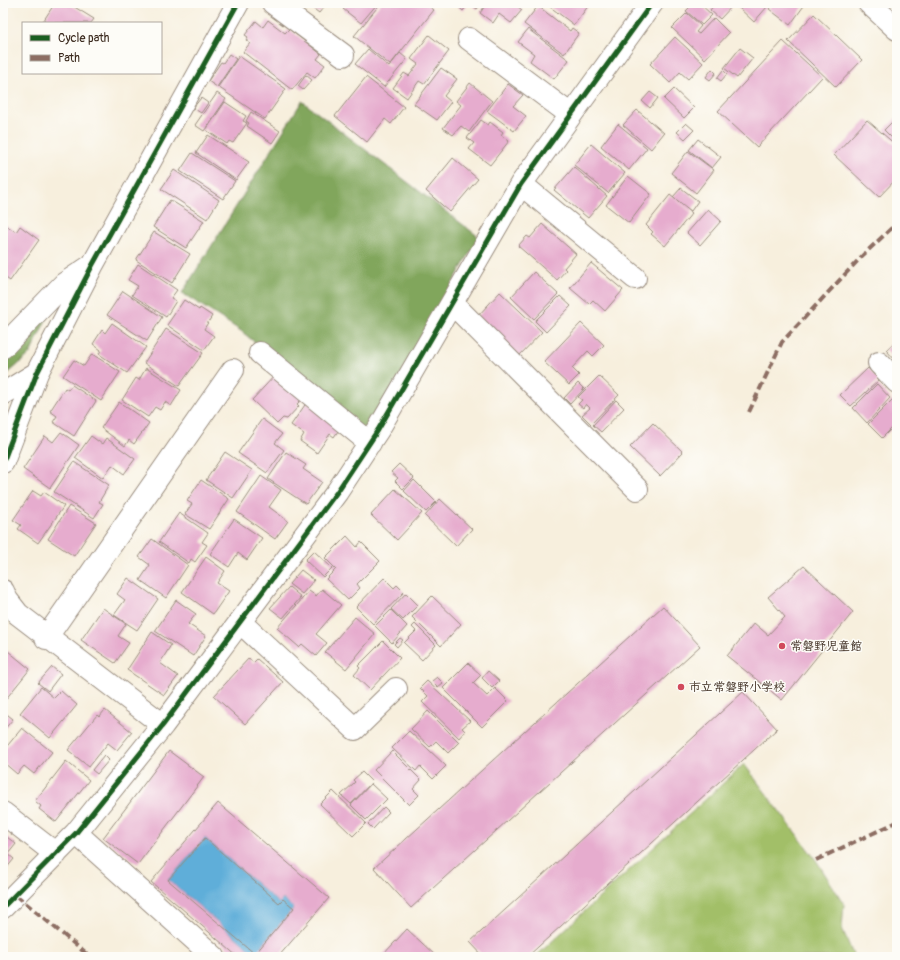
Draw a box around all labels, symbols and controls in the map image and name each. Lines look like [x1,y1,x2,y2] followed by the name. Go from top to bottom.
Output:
[22,22,162,74] legend
[58,31,110,46] text: Cycle path
[58,51,80,66] text: Path
[790,639,862,654] place label: 常磐野児童館
[777,641,787,651] marker: 常磐野児童館
[689,680,785,695] place label: 市立常磐野小学校
[676,682,686,692] marker: 市立常磐野小学校

